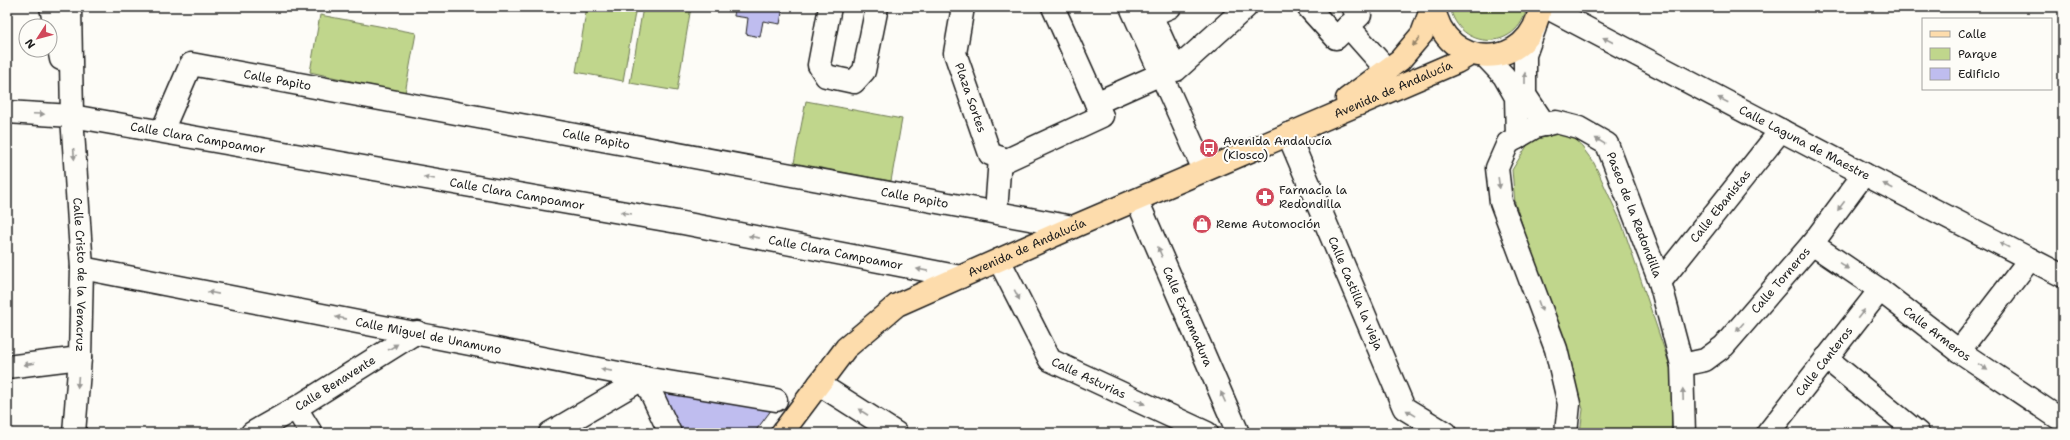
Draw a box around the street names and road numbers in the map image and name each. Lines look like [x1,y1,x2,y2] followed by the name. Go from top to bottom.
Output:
[1331,57,1455,122] street label: Avenida de Andalucía
[951,61,990,135] street label: Plaza Sortes
[242,66,313,94] street label: Calle Papito
[1736,102,1873,184] street label: Calle Laguna de Maestre
[129,118,267,158] street label: Calle Clara Campoamor
[561,125,631,153] street label: Calle Papito
[1603,150,1666,280] street label: Paseo de la Redondilla
[1686,166,1754,246] street label: Calle Ebanistas
[448,174,586,214] street label: Calle Clara Campoamor
[880,184,950,212] street label: Calle Papito
[69,197,90,352] street label: Calle Cristo de la Veracruz
[965,214,1089,281] street label: Avenida de Andalucía
[767,232,905,274] street label: Calle Clara Campoamor
[1324,234,1387,353] street label: Calle Castilla la vieja
[1748,244,1814,317] street label: Calle Torneros
[1159,264,1216,370] street label: Calle Extremadura
[1900,303,1974,365] street label: Calle Armeros
[354,314,503,358] street label: Calle Miguel de Unamuno
[1792,323,1856,399] street label: Calle Canteros
[292,352,379,415] street label: Calle Benavente
[1049,354,1129,402] street label: Calle Asturias

